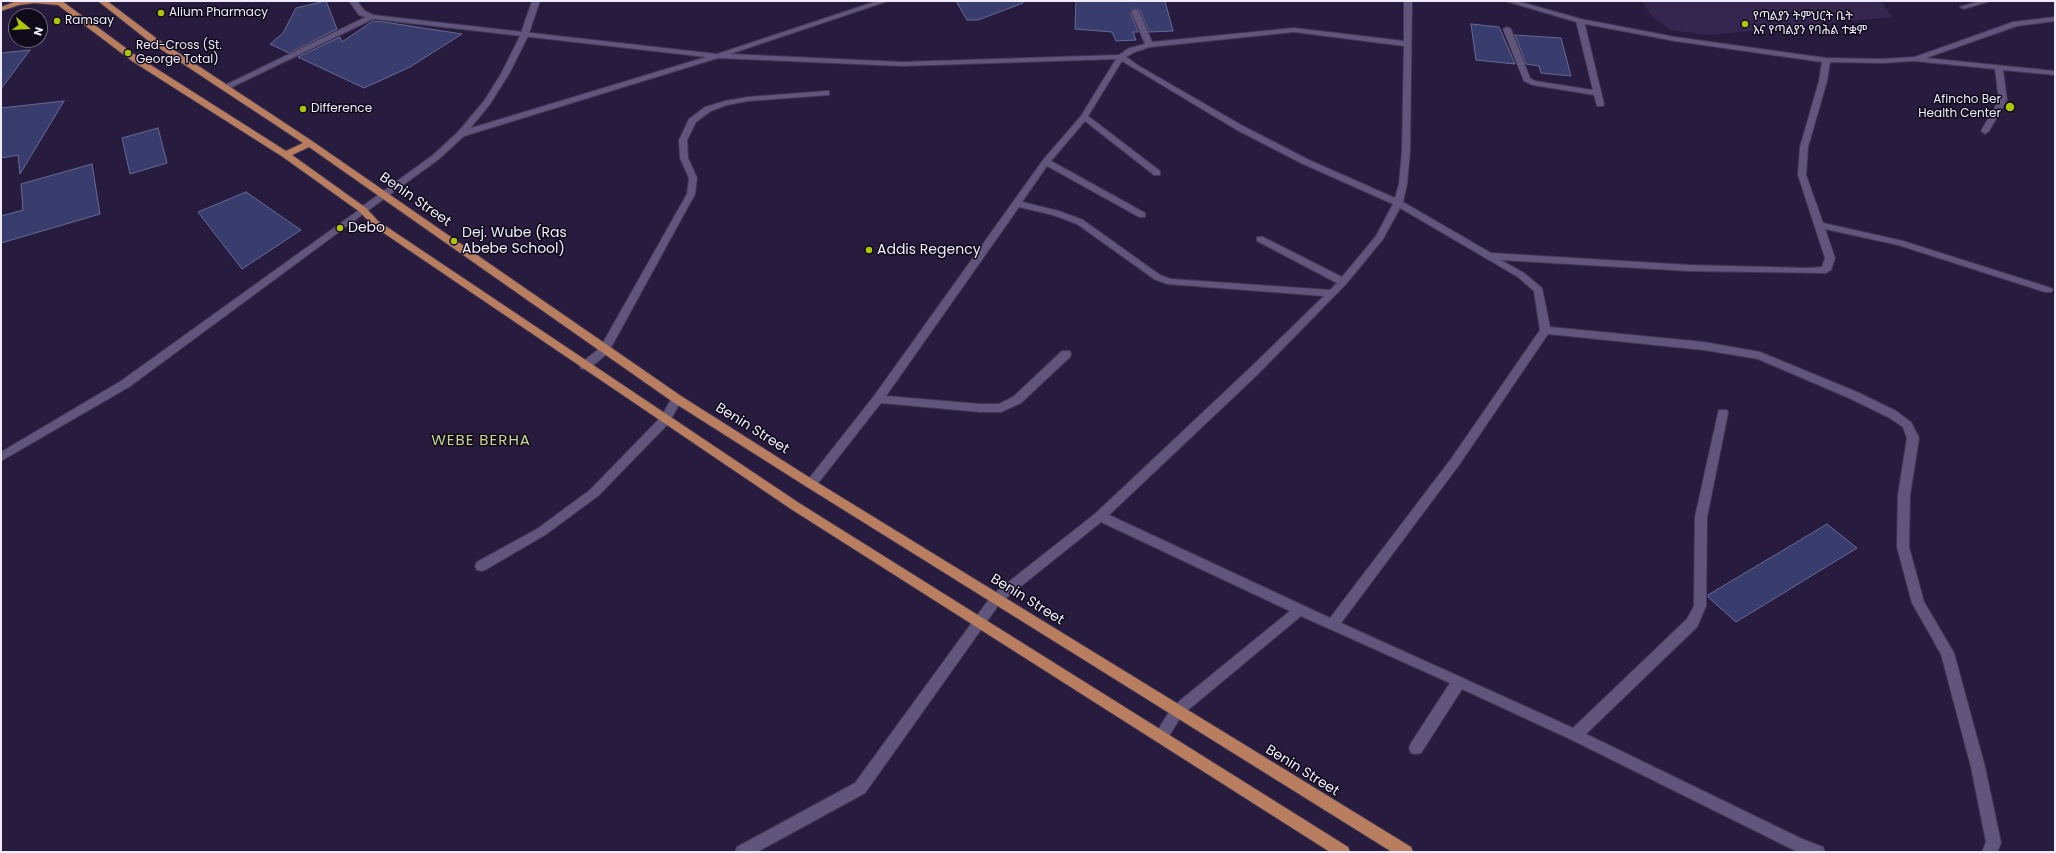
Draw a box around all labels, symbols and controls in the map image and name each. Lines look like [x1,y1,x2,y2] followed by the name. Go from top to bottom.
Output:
[169,6,268,20] place label: Alium Pharmacy
[8,8,48,48] north arrow
[156,8,166,18] marker: Alium Pharmacy
[1753,10,1867,38] place label: የጣልያን ትምህርት ቤት እና የጣልያን የባሕል ተቋም
[65,14,114,28] place label: Ramsay
[52,16,62,26] marker: Ramsay
[1740,19,1750,29] marker: የጣልያን ትምህርት ቤት እና የጣልያን የባሕል ተቋም
[30,25,47,38] text: N
[136,39,222,67] place label: Red-Cross (St. George Total)
[123,48,133,58] marker: Red-Cross (St. George Total)
[1918,93,2001,121] place label: Afincho Ber Health Center
[2004,101,2016,113] marker: Afincho Ber Health Center
[311,102,372,116] place label: Difference
[298,104,308,114] marker: Difference
[376,169,454,231] street label: Benin Street
[348,220,385,236] place label: Debo
[335,223,345,233] marker: Debo
[462,225,567,258] place label: Dej. Wube (Ras Abebe School)
[449,236,459,246] marker: Dej. Wube (Ras Abebe School)
[877,242,981,258] place label: Addis Regency
[864,245,874,255] marker: Addis Regency
[712,400,792,458] street label: Benin Street
[431,432,531,450] district label: WEBE BERHA
[987,571,1067,629] street label: Benin Street
[1262,742,1342,800] street label: Benin Street

